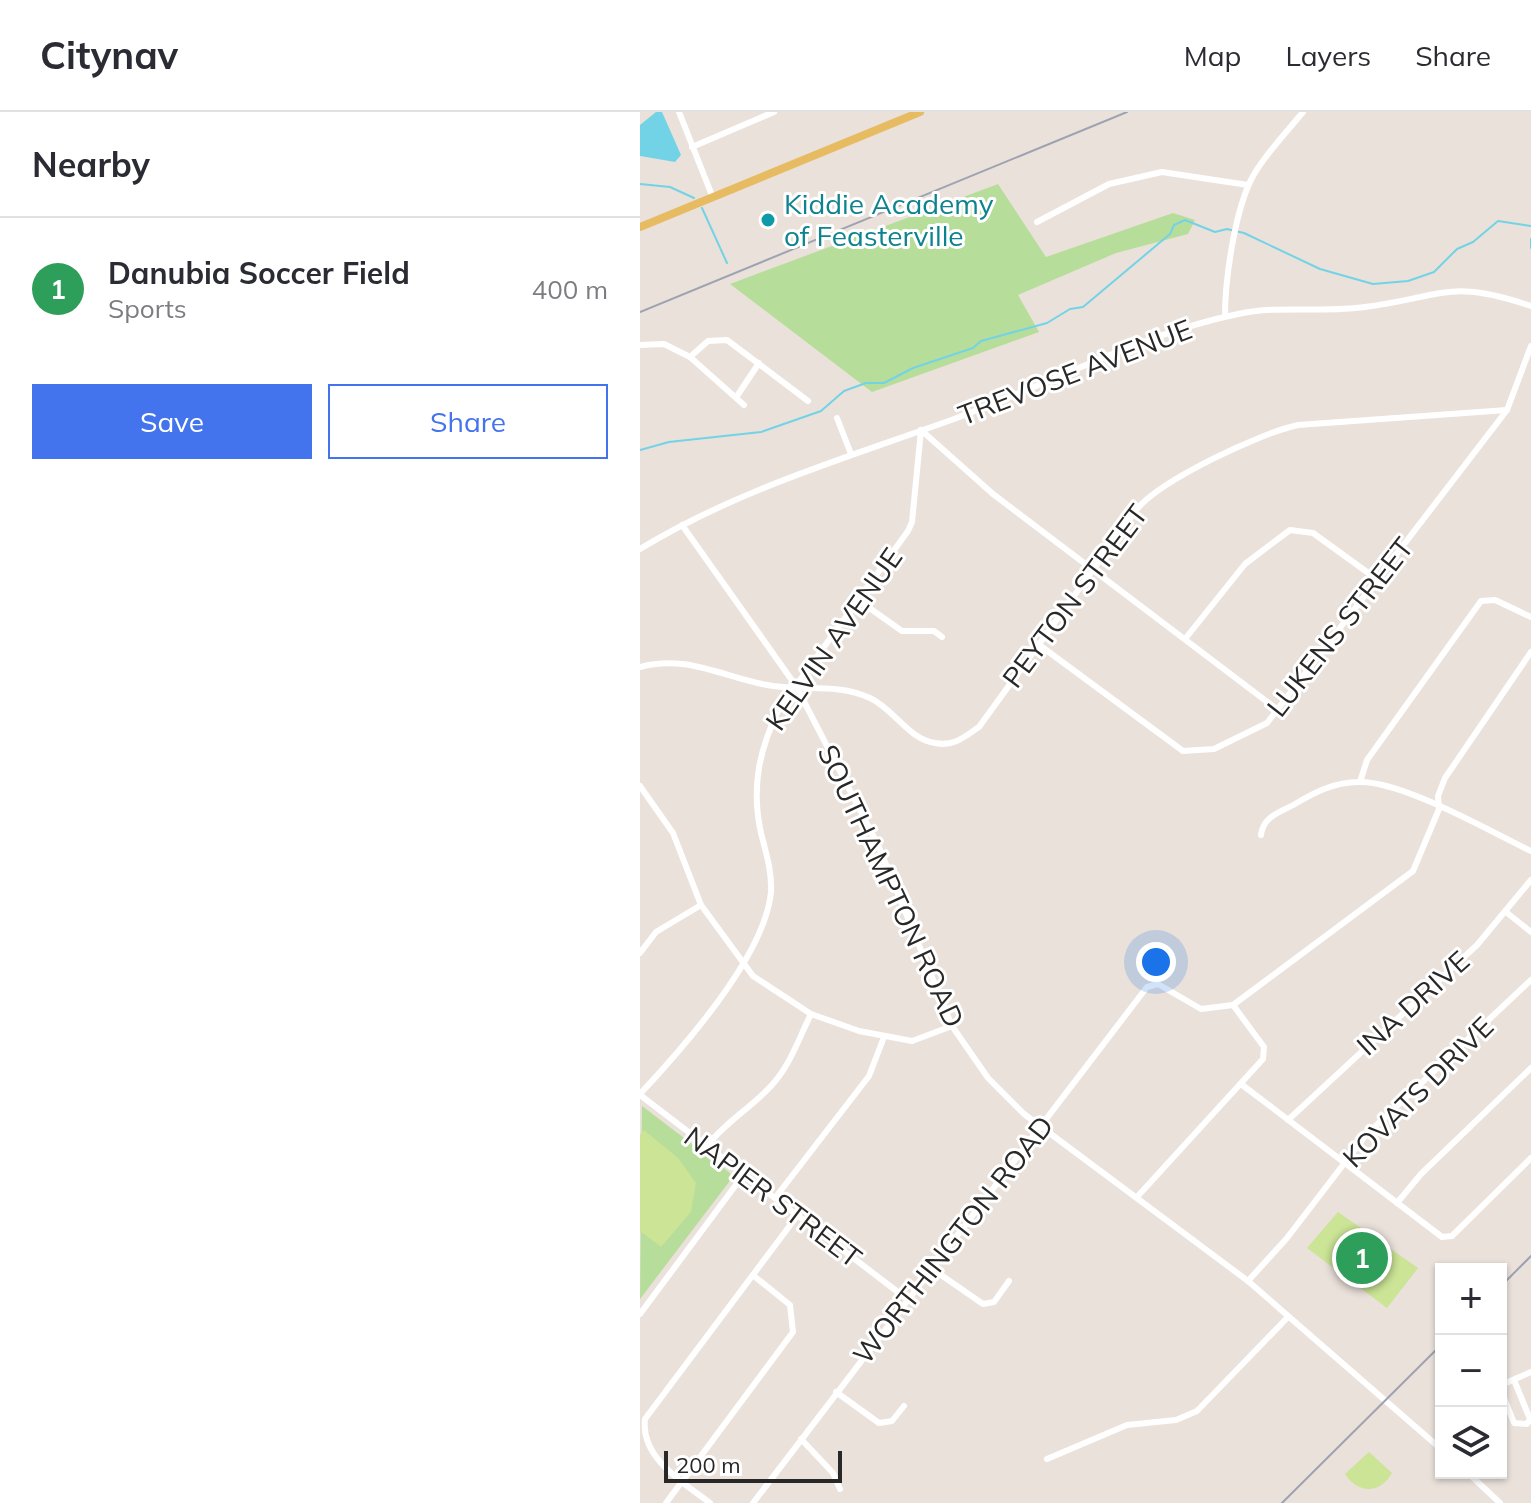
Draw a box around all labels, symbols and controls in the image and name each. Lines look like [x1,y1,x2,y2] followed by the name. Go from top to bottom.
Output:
[40,31,178,79] text: Citynav
[1184,38,1241,73] text: Map
[1285,38,1371,73] text: Layers
[1415,38,1491,73] text: Share
[32,143,150,186] text: Nearby
[784,186,994,253] place label: Kiddie Academy of Feasterville
[759,211,777,229] marker: Kiddie Academy of Feasterville
[108,254,410,292] text: Danubia Soccer Field
[50,273,66,306] text: 1
[532,273,608,306] text: 400 m
[108,292,187,325] text: Sports
[953,311,1197,432] street label: TREVOSE AVENUE
[32,384,312,459] button: Save
[328,384,608,459] button: Share
[994,497,1155,694] street label: PEYTON STREET
[1259,530,1420,723] street label: LUKENS STREET
[758,541,909,737] street label: KELVIN AVENUE
[811,739,972,1033] street label: SOUTHAMPTON ROAD
[1136,942,1176,982] your location
[1349,943,1476,1062] street label: INA DRIVE
[1335,1009,1500,1174] street label: KOVATS DRIVE
[845,1109,1060,1371] street label: WORTHINGTON ROAD
[678,1119,869,1275] street label: NAPIER STREET
[1336,1228,1388,1288] pin: 1
[1435,1263,1507,1479] map controls
[1435,1263,1507,1335] button: +
[1435,1335,1507,1407] button: −
[1435,1407,1507,1479] button: layers
[664,1447,842,1483] scale bar
[676,1451,741,1479] text: 200 m

